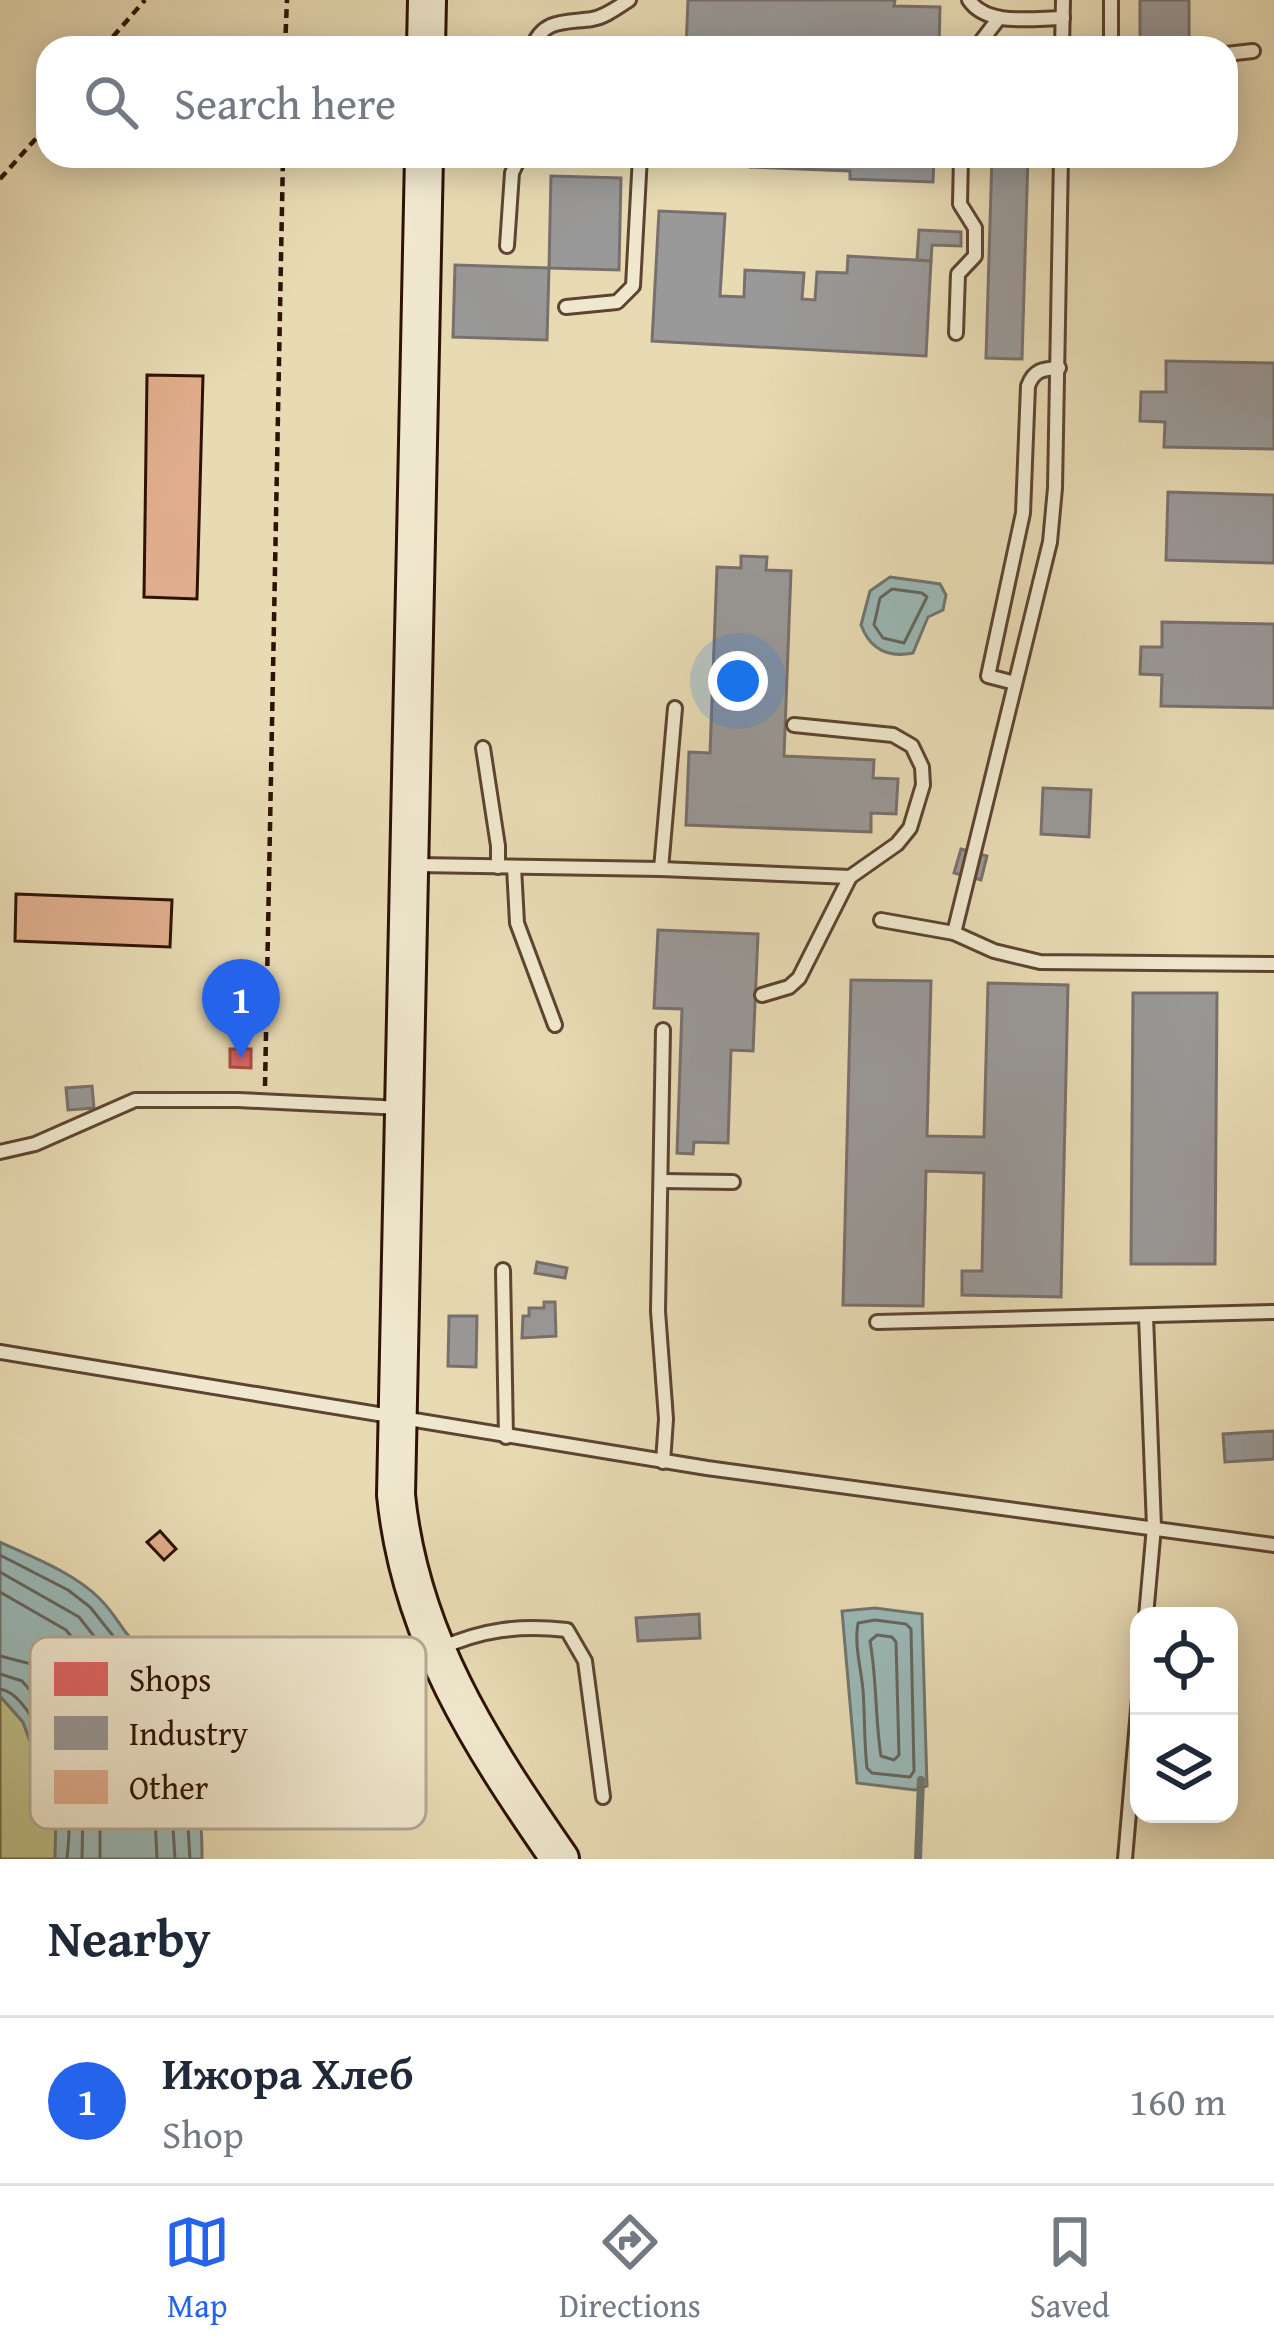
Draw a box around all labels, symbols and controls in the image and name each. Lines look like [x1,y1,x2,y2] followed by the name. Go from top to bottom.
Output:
[36,36,1238,168] search box
[78,69,144,135] icon: search
[174,70,396,135] text: Search here
[708,651,768,711] your location
[202,959,280,1058] pin: 1
[1130,1607,1238,1823] map controls
[1130,1607,1238,1715] button: locate
[30,1637,426,1829] legend
[129,1655,211,1703] text: Shops
[129,1709,248,1757] text: Industry
[1130,1715,1238,1823] button: layers
[129,1763,209,1811] text: Other
[48,1900,211,1975] text: Nearby
[162,2040,413,2105] text: Ижора Хлеб
[77,2072,97,2129] text: 1
[1129,2072,1226,2129] text: 160 m
[162,2105,244,2162] text: Shop
[164,2209,230,2329] tab: Map
[559,2209,701,2329] tab: Directions
[1030,2209,1110,2329] tab: Saved

